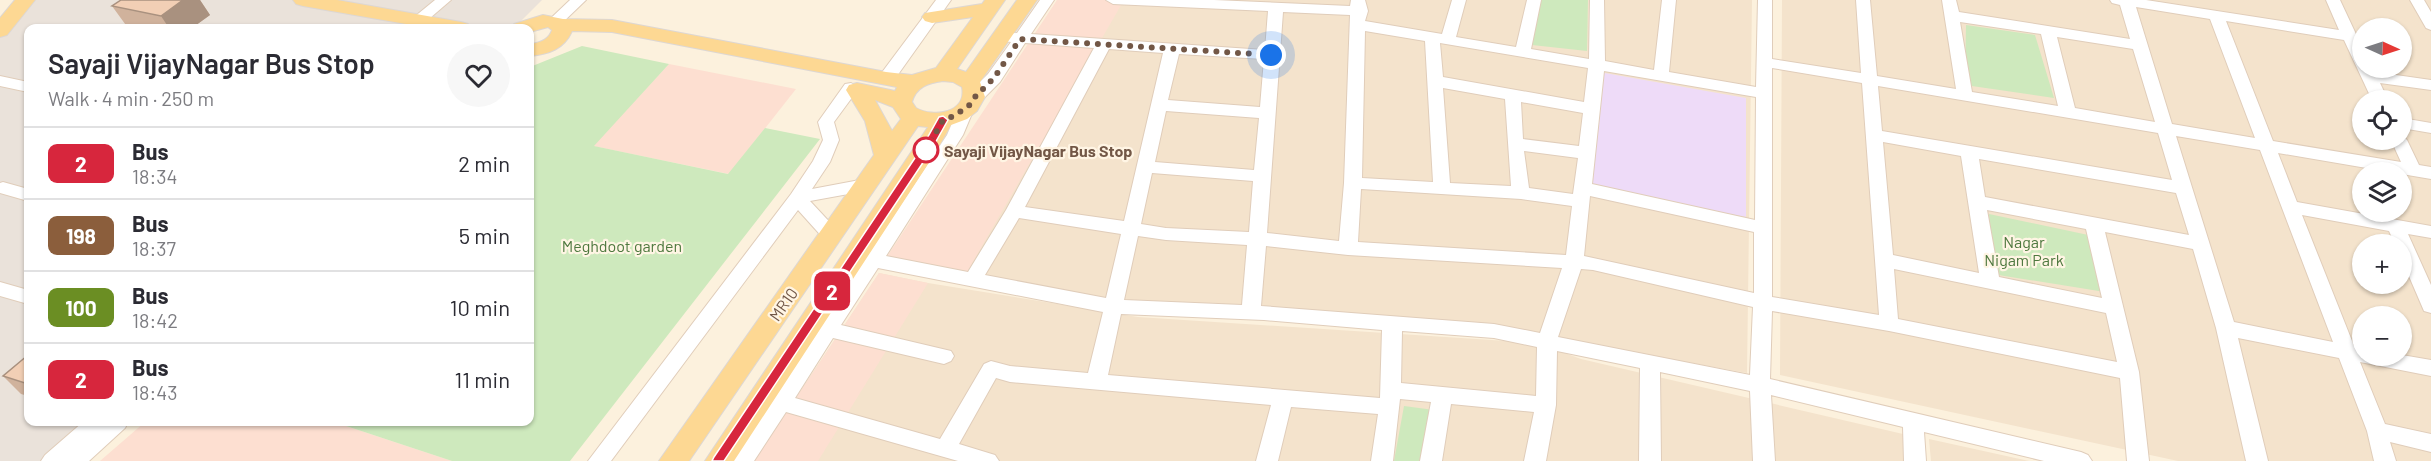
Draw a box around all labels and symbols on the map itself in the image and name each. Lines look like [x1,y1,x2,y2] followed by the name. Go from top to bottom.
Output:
[2352,18,2412,78] north arrow
[1256,40,1286,70] your location
[913,137,939,163] marker: Sayaji VijayNagar Bus Stop
[944,141,1132,160] place label: Sayaji VijayNagar Bus Stop
[1984,232,2064,269] park label: Nagar Nigam Park
[562,236,682,255] park label: Meghdoot garden
[812,272,852,310] line badge: 2
[765,284,801,324] street label: MR10

